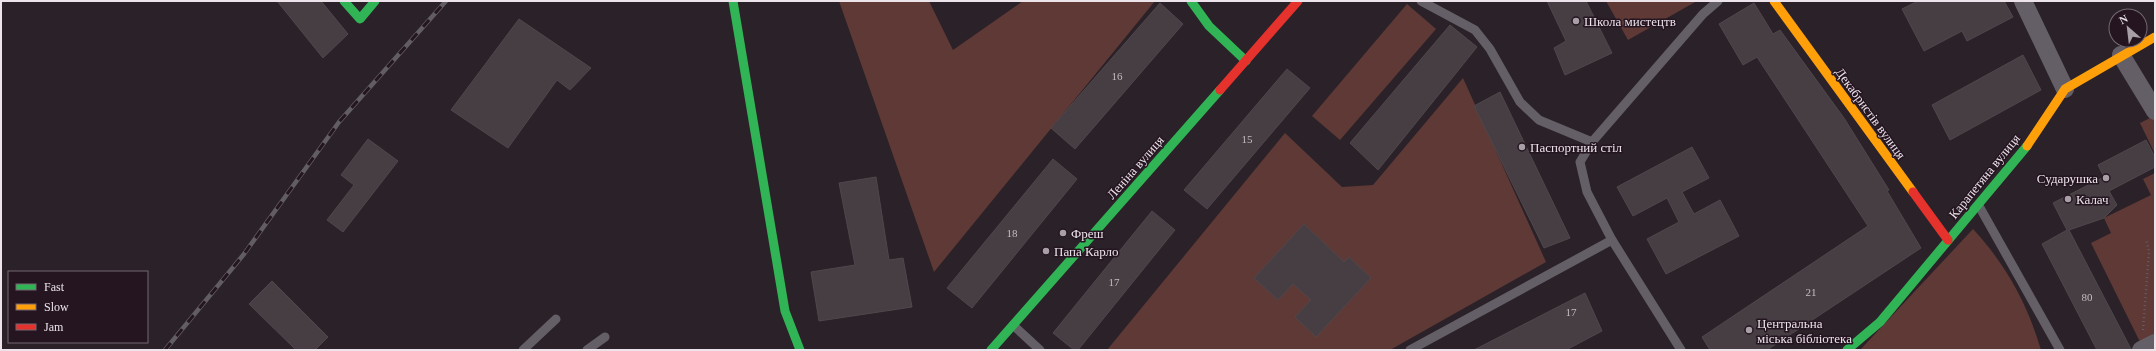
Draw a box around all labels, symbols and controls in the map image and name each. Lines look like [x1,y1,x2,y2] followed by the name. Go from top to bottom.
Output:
[2108,8,2148,48] north arrow
[2117,12,2130,26] text: N
[1584,14,1676,29] place label: Школа мистецтв
[1571,16,1581,26] marker: Школа мистецтв
[1832,65,1909,162] street label: Декабристів вулиця
[1112,70,1123,82] house number: 16
[1946,131,2023,222] street label: Карапетяна вулиця
[1104,133,1167,202] street label: Леніна вулиця
[1242,133,1253,145] house number: 15
[1530,140,1623,155] place label: Паспортний стіл
[1517,142,1527,152] marker: Паспортний стіл
[2037,171,2098,186] place label: Сударушка
[2101,173,2111,183] marker: Сударушка
[2076,192,2109,207] place label: Калач
[2063,194,2073,204] marker: Калач
[1071,226,1104,241] place label: Фреш
[1007,227,1018,239] house number: 18
[1058,228,1068,238] marker: Фреш
[1054,244,1119,259] place label: Папа Карло
[1041,246,1051,256] marker: Папа Карло
[8,271,148,343] legend
[1109,276,1120,288] house number: 17
[44,280,65,294] text: Fast
[1806,286,1817,298] house number: 21
[2082,291,2093,303] house number: 80
[44,300,69,314] text: Slow
[1566,306,1577,318] house number: 17
[1757,316,1852,346] place label: Центральна міська бібліотека
[44,320,64,334] text: Jam
[1744,325,1754,335] marker: Центральна міська бібліотека

